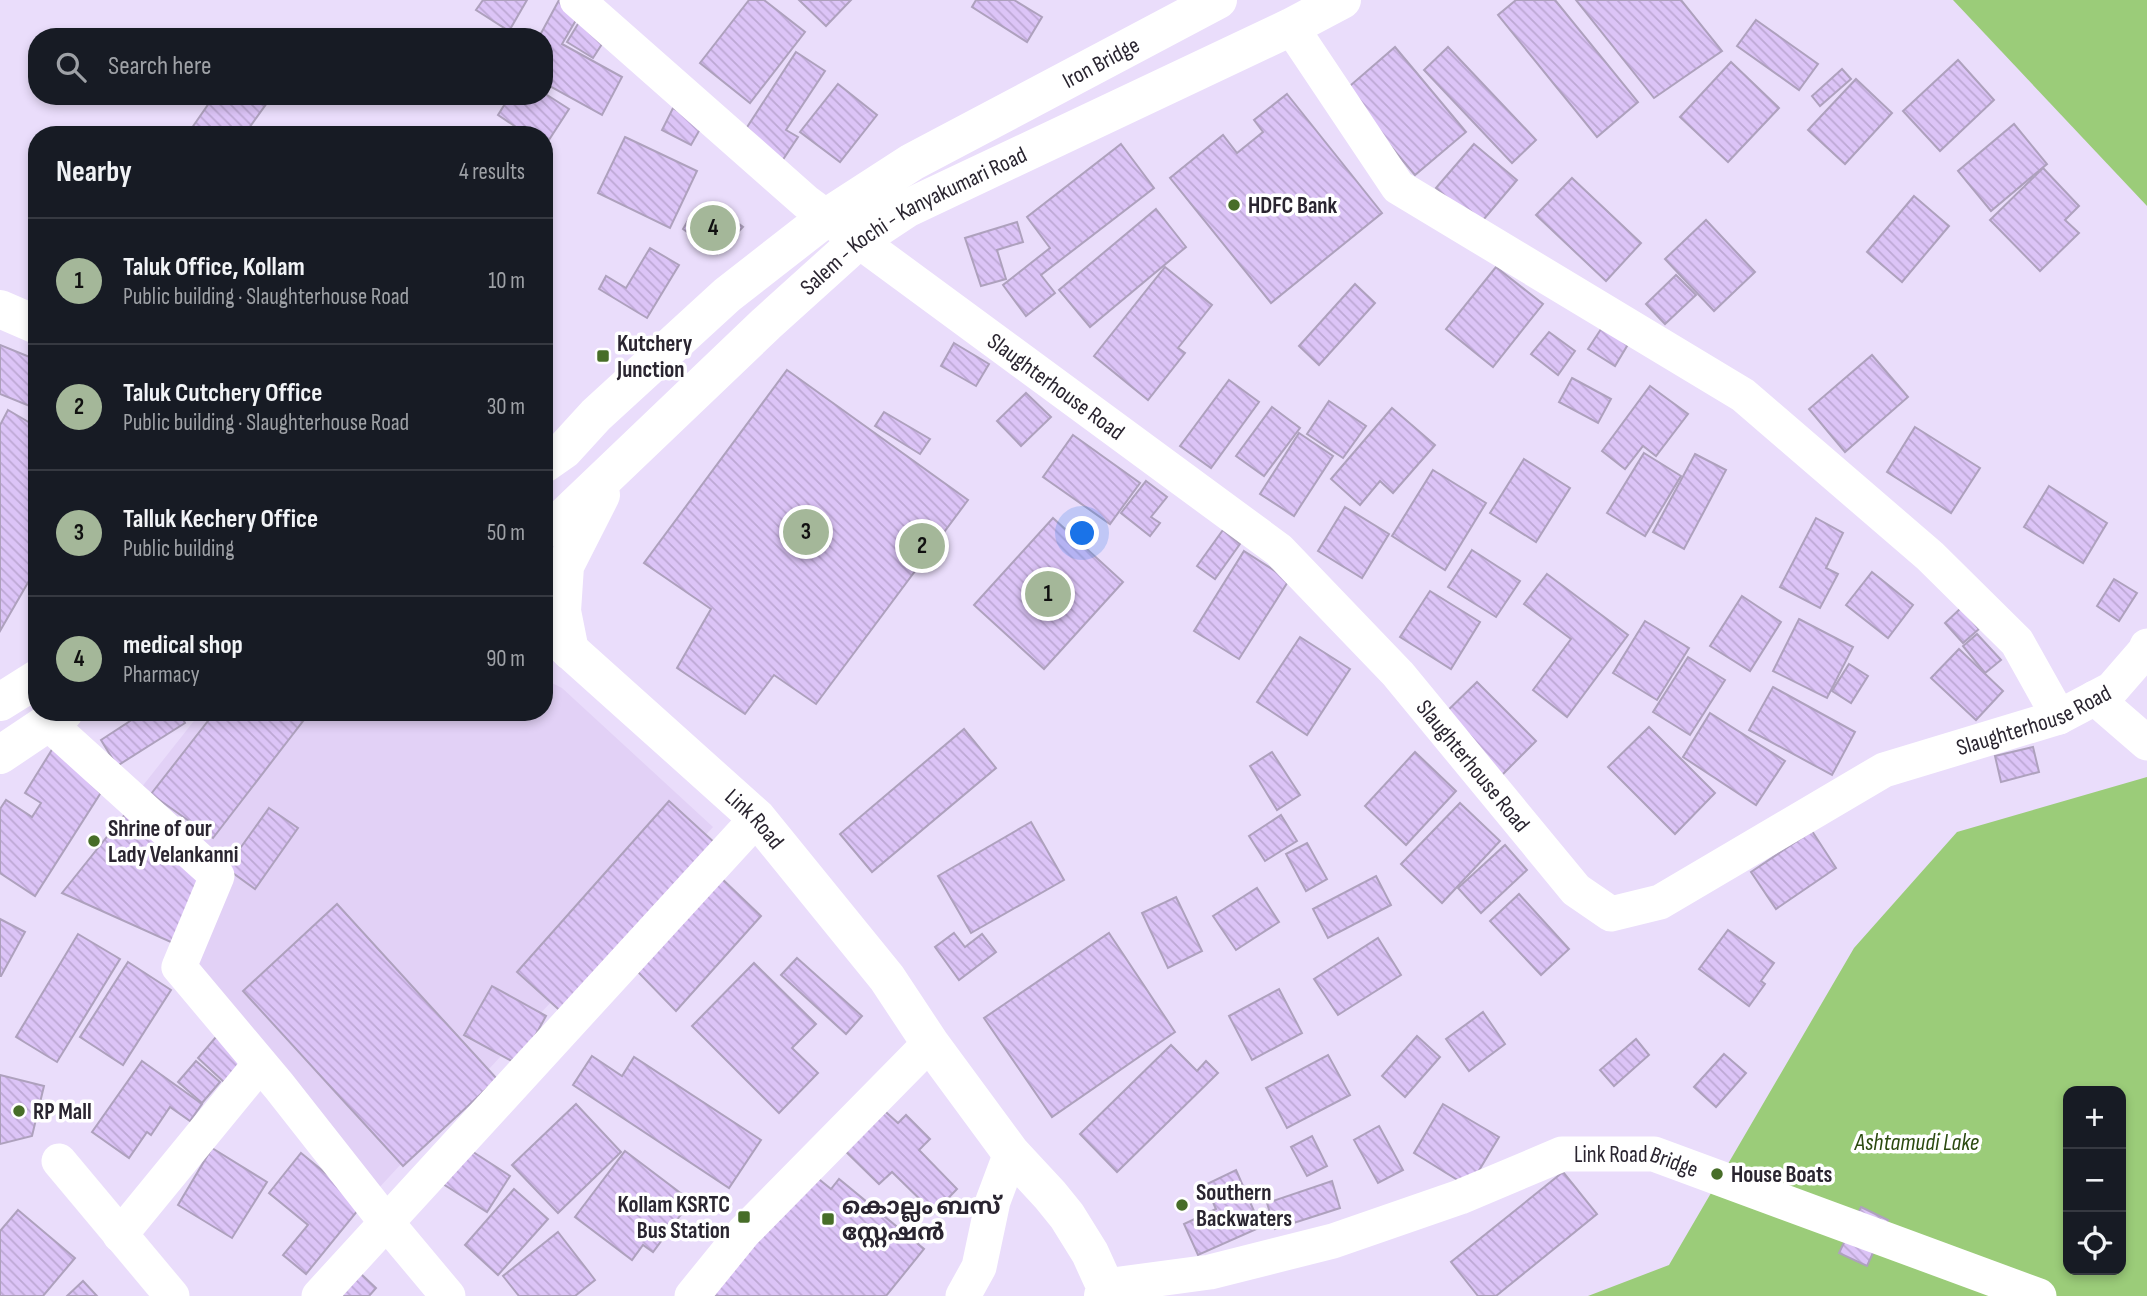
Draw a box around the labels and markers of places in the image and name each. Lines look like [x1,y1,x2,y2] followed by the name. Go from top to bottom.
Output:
[1248,192,1338,220] place label: HDFC Bank
[1226,197,1242,213] marker: HDFC Bank
[690,202,736,254] pin: 4
[616,330,693,384] place label: Kutchery Junction
[595,348,611,364] marker: Kutchery Junction
[783,506,829,558] pin: 3
[899,520,945,572] pin: 2
[1025,568,1071,620] pin: 1
[108,815,239,869] place label: Shrine of our Lady Velankanni
[86,833,102,849] marker: Shrine of our Lady Velankanni
[33,1098,92,1126] place label: RP Mall
[11,1103,27,1119] marker: RP Mall
[1731,1161,1833,1189] place label: House Boats
[1709,1166,1725,1182] marker: House Boats
[1196,1179,1292,1233] place label: Southern Backwaters
[618,1191,730,1245] place label: Kollam KSRTC Bus Station
[842,1193,1003,1248] place label: കൊല്ലം ബസ് സ്റ്റേഷൻ
[1174,1197,1190,1213] marker: Southern Backwaters
[736,1209,752,1225] marker: Kollam KSRTC Bus Station
[820,1211,836,1227] marker: കൊല്ലം ബസ് സ്റ്റേഷൻ

